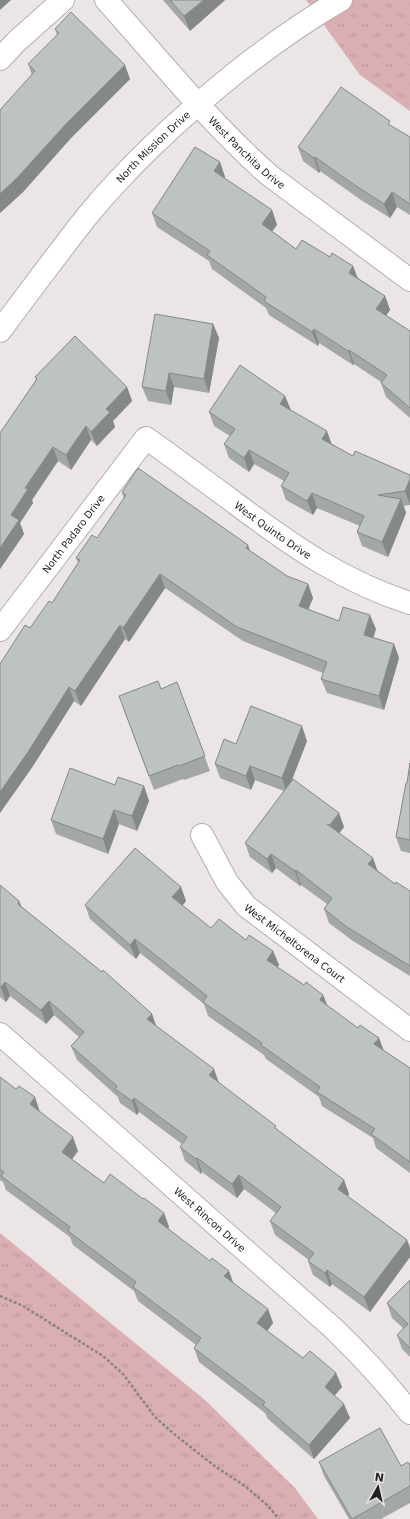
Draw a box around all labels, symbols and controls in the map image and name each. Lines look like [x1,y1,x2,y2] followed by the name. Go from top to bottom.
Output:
[114,109,192,185] street label: North Mission Drive
[206,115,287,191] street label: West Panchita Drive
[40,493,107,575] street label: North Padaro Drive
[232,500,313,561] street label: West Quinto Drive
[242,902,347,985] street label: West Micheltorena Court
[172,1185,248,1254] street label: West Rincon Drive
[358,1467,398,1507] north arrow
[374,1471,385,1485] text: N

